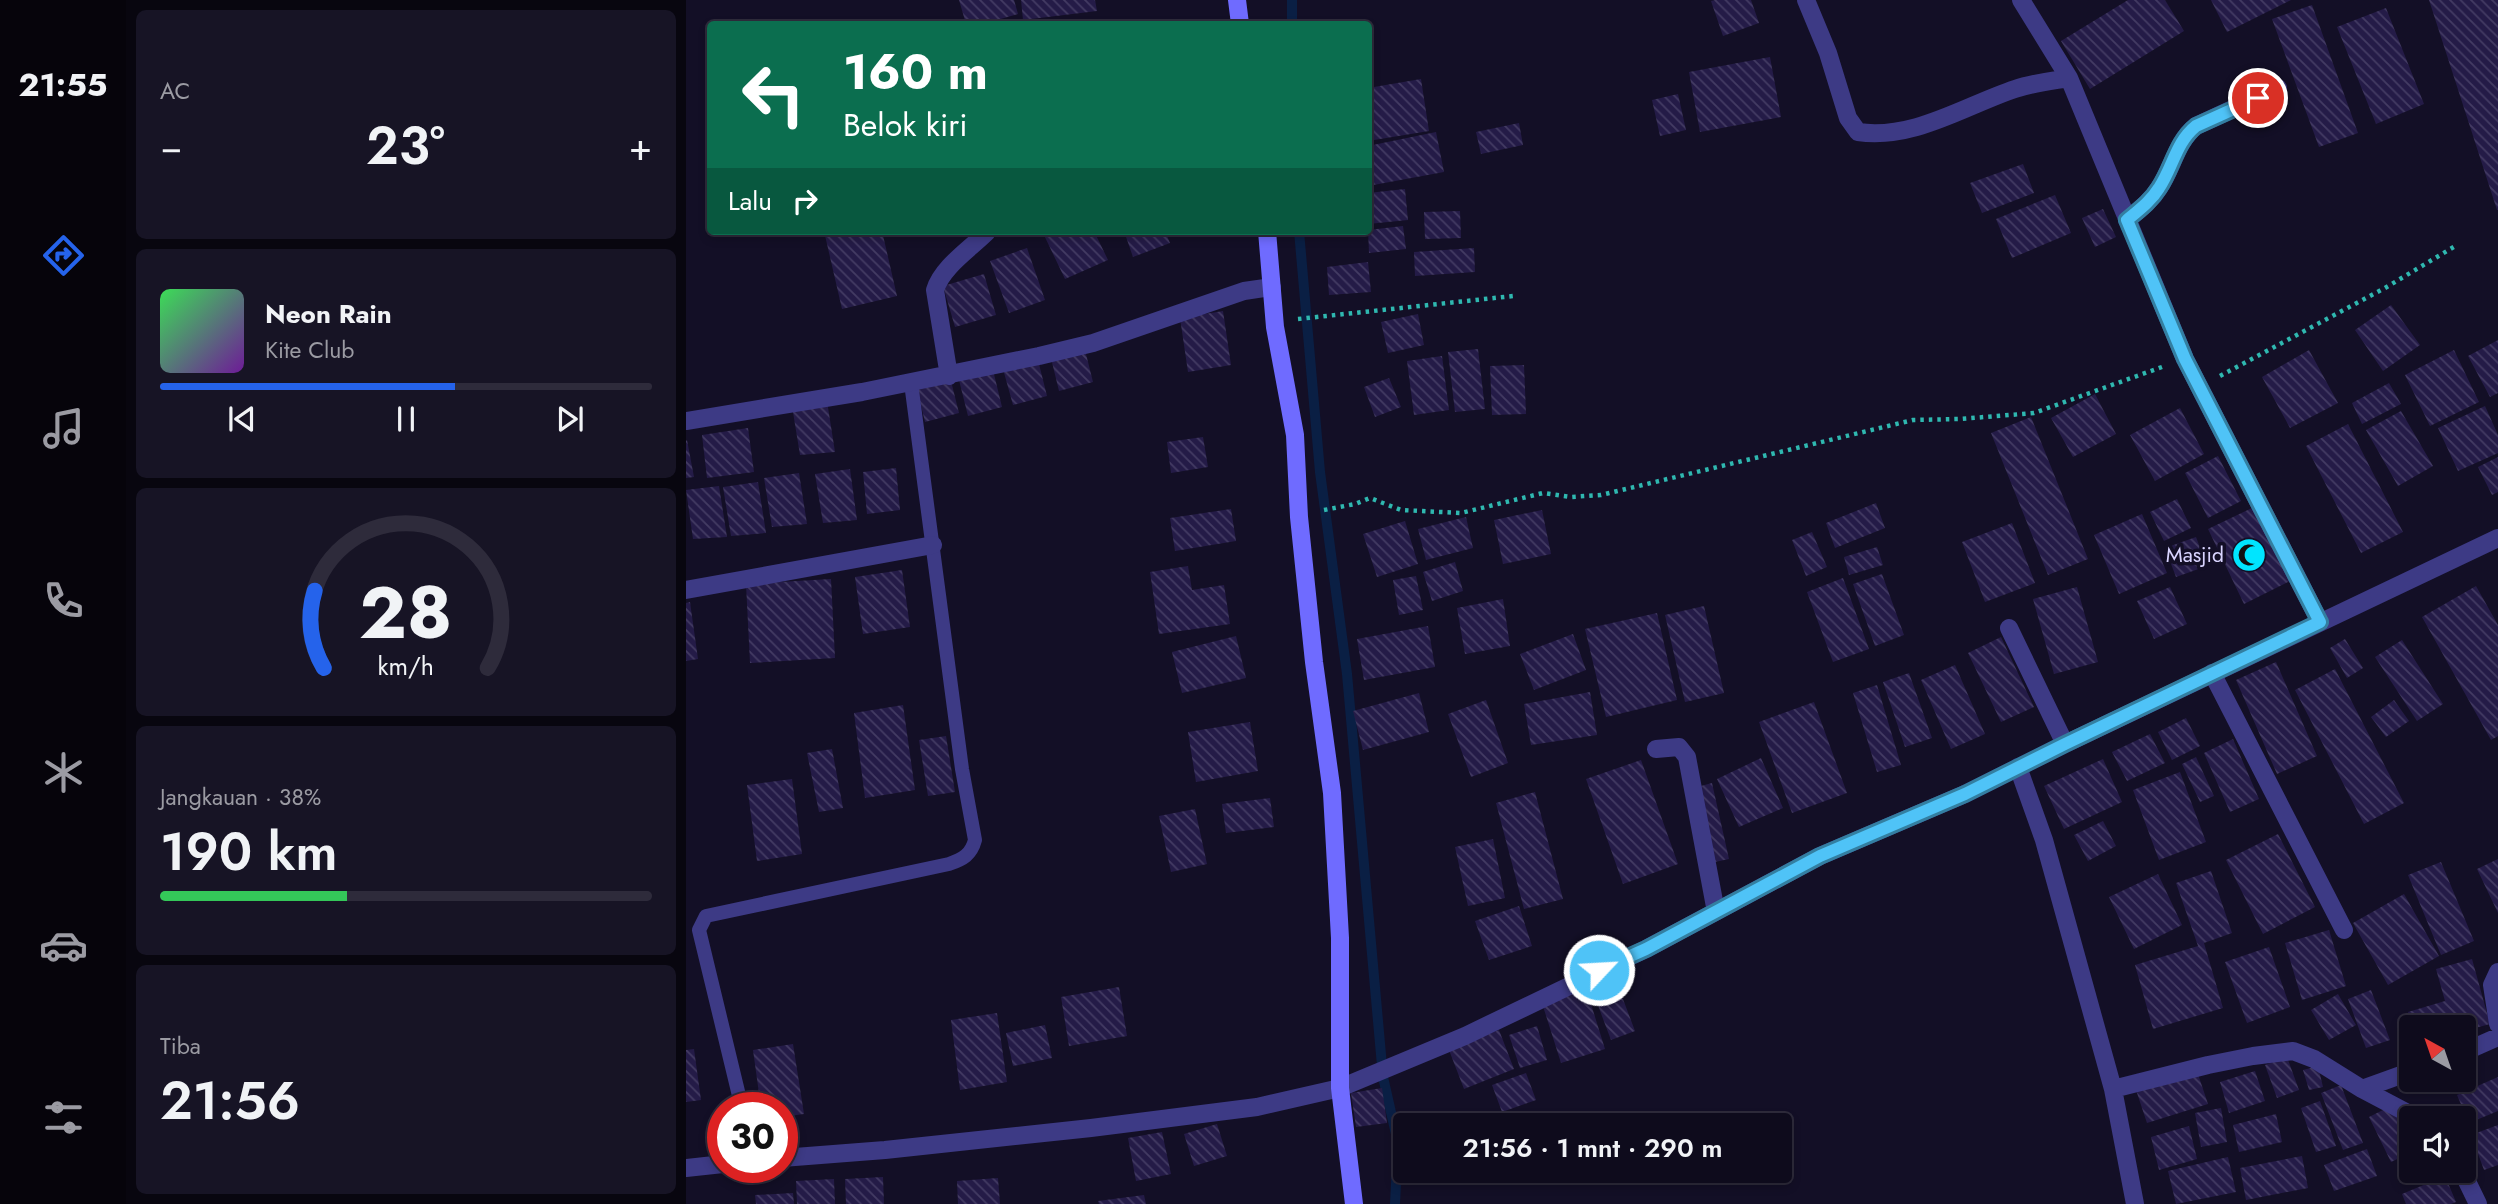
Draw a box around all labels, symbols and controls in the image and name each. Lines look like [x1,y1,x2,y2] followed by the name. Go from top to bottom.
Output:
[843,37,988,107] text: 160 m
[728,49,819,140] icon: left
[19,62,107,108] text: 21:55
[2228,68,2288,128] pin
[160,74,190,108] text: AC
[2239,79,2277,117] icon: arrive
[843,102,968,148] text: Belok kiri
[366,108,445,184] text: 23°
[160,119,182,174] text: −
[629,119,652,174] text: +
[728,182,772,220] text: Lalu
[786,182,824,220] icon: right
[39,231,88,280] icon: directions
[265,295,392,333] text: Neon Rain
[265,333,354,367] text: Kite Club
[223,400,261,438] icon: previous
[387,400,425,438] icon: pause
[551,400,589,438] icon: next
[39,404,88,453] icon: music
[2230,536,2268,574] mosque icon: Masjid
[2166,540,2224,570] place label: Masjid
[359,560,453,665] text: 28
[39,576,88,625] icon: phone
[378,648,434,684] text: km/h
[39,748,88,797] icon: climate
[160,780,321,814] text: Jangkauan · 38%
[160,814,338,890] text: 190 km
[39,921,88,970] icon: car
[1562,933,1636,1007] position arrow
[2399,1015,2476,1092] north arrow
[2399,1015,2476,1183] map controls
[160,1029,201,1063] text: Tiba
[160,1063,300,1139] text: 21:56
[707,1092,798,1183] speed limit sign: 30
[39,1093,88,1142] icon: filters
[2399,1106,2476,1183] button: sound
[1463,1129,1722,1167] text: 21:56 · 1 mnt · 290 m

